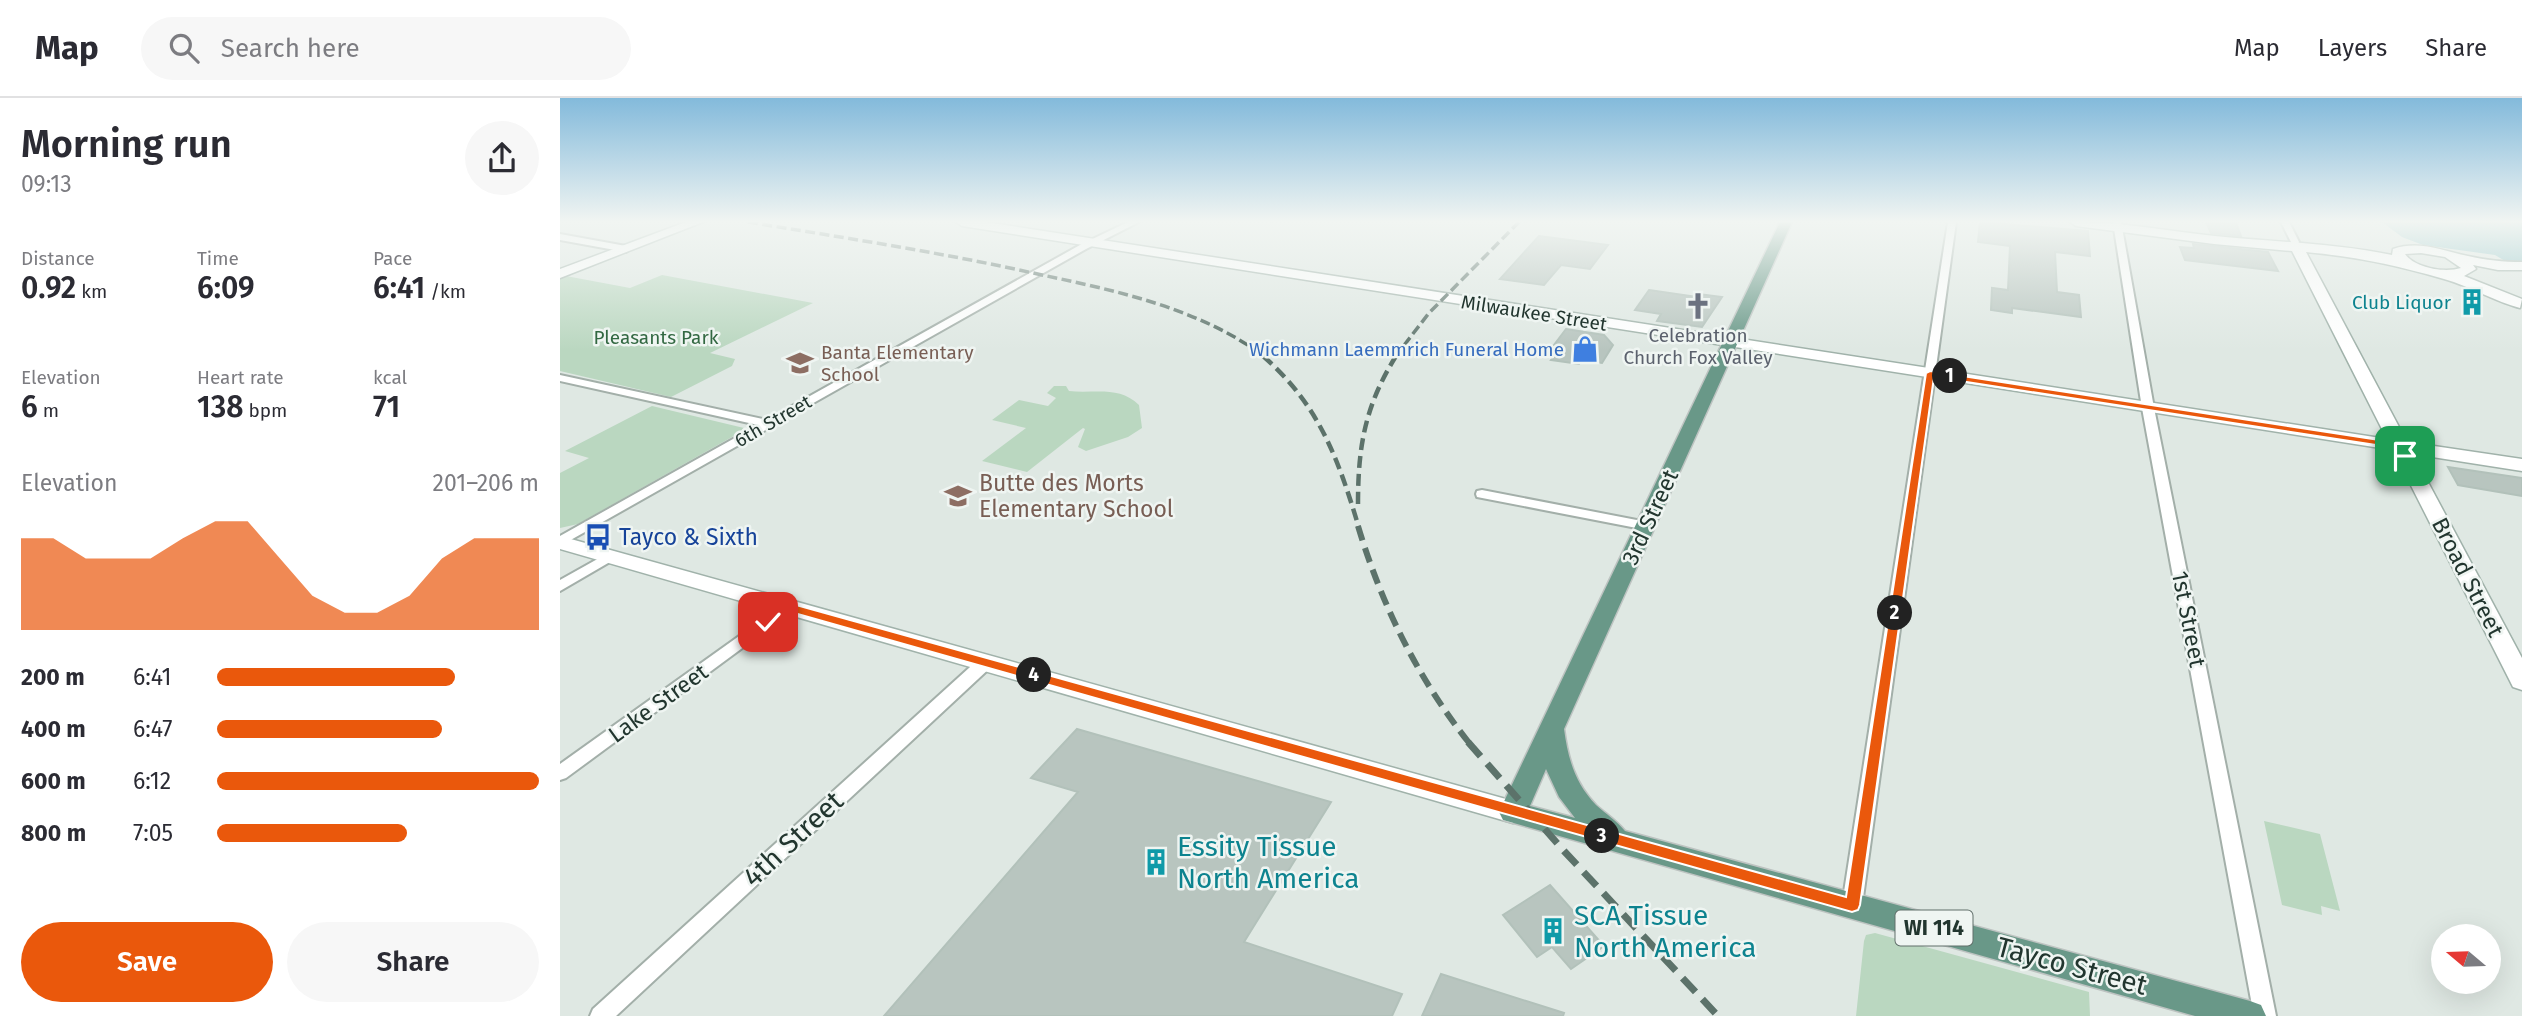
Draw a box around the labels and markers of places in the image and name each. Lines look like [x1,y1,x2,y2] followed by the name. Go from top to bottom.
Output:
[2457,287,2487,317] building icon: Club Liquor
[1683,291,1713,321] church icon: Celebration Church Fox Valley
[2352,291,2452,314] place label: Club Liquor
[1623,324,1773,369] place label: Celebration Church Fox Valley
[1570,334,1600,364] shop icon: Wichmann Laemmrich Funeral Home
[1249,338,1564,361] place label: Wichmann Laemmrich Funeral Home
[821,341,974,386] place label: Banta Elementary School
[785,348,815,378] school or university icon: Banta Elementary School
[1932,358,1968,394] pin: 1
[2375,426,2435,486] pin
[979,469,1174,523] place label: Butte des Morts Elementary School
[943,481,973,511] school or university icon: Butte des Morts Elementary School
[583,522,613,552] bus stop icon: Tayco & Sixth
[619,523,758,551] place label: Tayco & Sixth
[738,592,798,652] pin
[1878,596,1912,630] pin: 2
[1016,658,1051,692] pin: 4
[1584,818,1620,854] pin: 3
[1177,830,1360,895] place label: Essity Tissue North America
[1141,847,1171,877] building icon: Essity Tissue North America
[1574,899,1757,964] place label: SCA Tissue North America
[1538,916,1568,946] building icon: SCA Tissue North America

